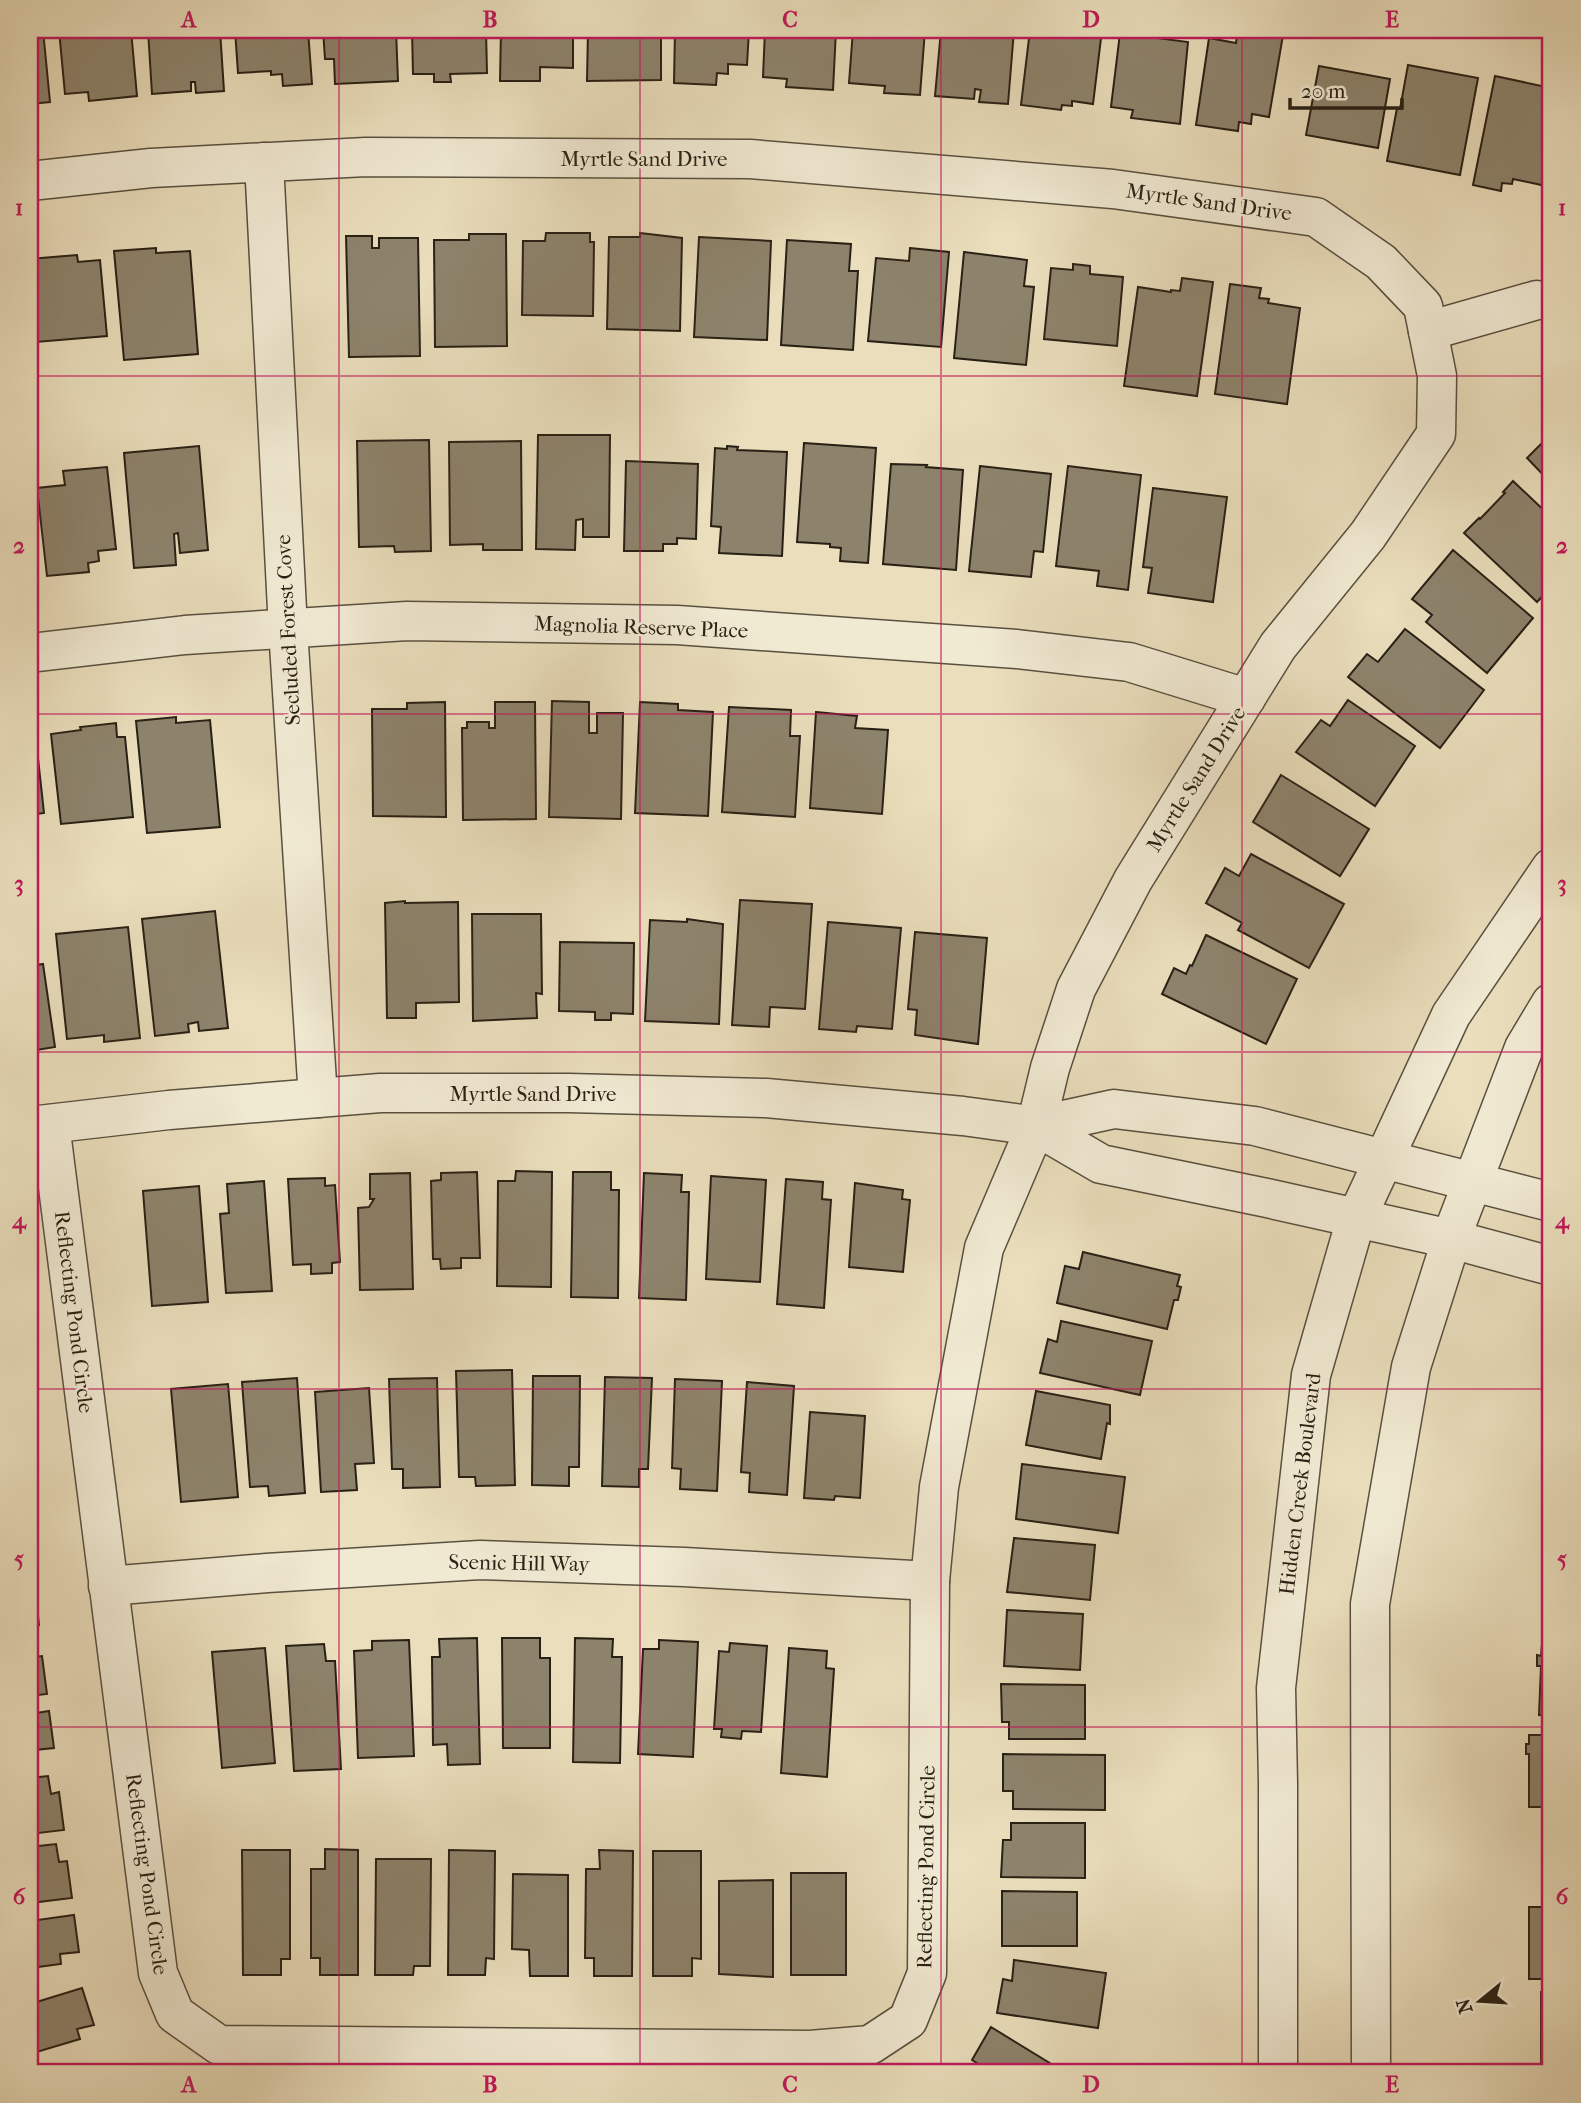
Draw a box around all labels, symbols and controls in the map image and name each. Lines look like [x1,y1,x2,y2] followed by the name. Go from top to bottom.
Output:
[180,6,198,33] text: A
[483,6,498,33] text: B
[782,6,798,33] text: C
[1082,6,1100,33] text: D
[1385,6,1399,33] text: E
[1290,66,1402,110] scale bar
[1301,79,1346,103] text: 20 m
[561,147,727,171] street label: Myrtle Sand Drive
[1125,178,1293,226] street label: Myrtle Sand Drive
[15,194,23,221] text: 1
[1558,194,1566,221] text: 1
[13,532,25,559] text: 2
[1556,532,1568,559] text: 2
[271,534,305,726] street label: Secluded Forest Cove
[533,611,749,643] street label: Magnolia Reserve Place
[1142,702,1250,856] street label: Myrtle Sand Drive
[14,870,24,897] text: 3
[1557,870,1567,897] text: 3
[450,1082,616,1106] street label: Myrtle Sand Drive
[11,1207,27,1234] text: 4
[1554,1207,1570,1234] text: 4
[50,1209,98,1415] street label: Reflecting Pond Circle
[1274,1371,1326,1596] street label: Hidden Creek Boulevard
[14,1545,24,1572] text: 5
[1557,1545,1567,1572] text: 5
[448,1550,591,1576] street label: Scenic Hill Way
[912,1765,940,1969] street label: Reflecting Pond Circle
[121,1772,173,1976] street label: Reflecting Pond Circle
[13,1883,26,1910] text: 6
[1556,1883,1569,1910] text: 6
[1444,1966,1514,2036] north arrow
[1452,1995,1477,2016] text: N
[180,2071,198,2098] text: A
[483,2071,498,2098] text: B
[782,2071,798,2098] text: C
[1082,2071,1100,2098] text: D
[1385,2071,1399,2098] text: E

